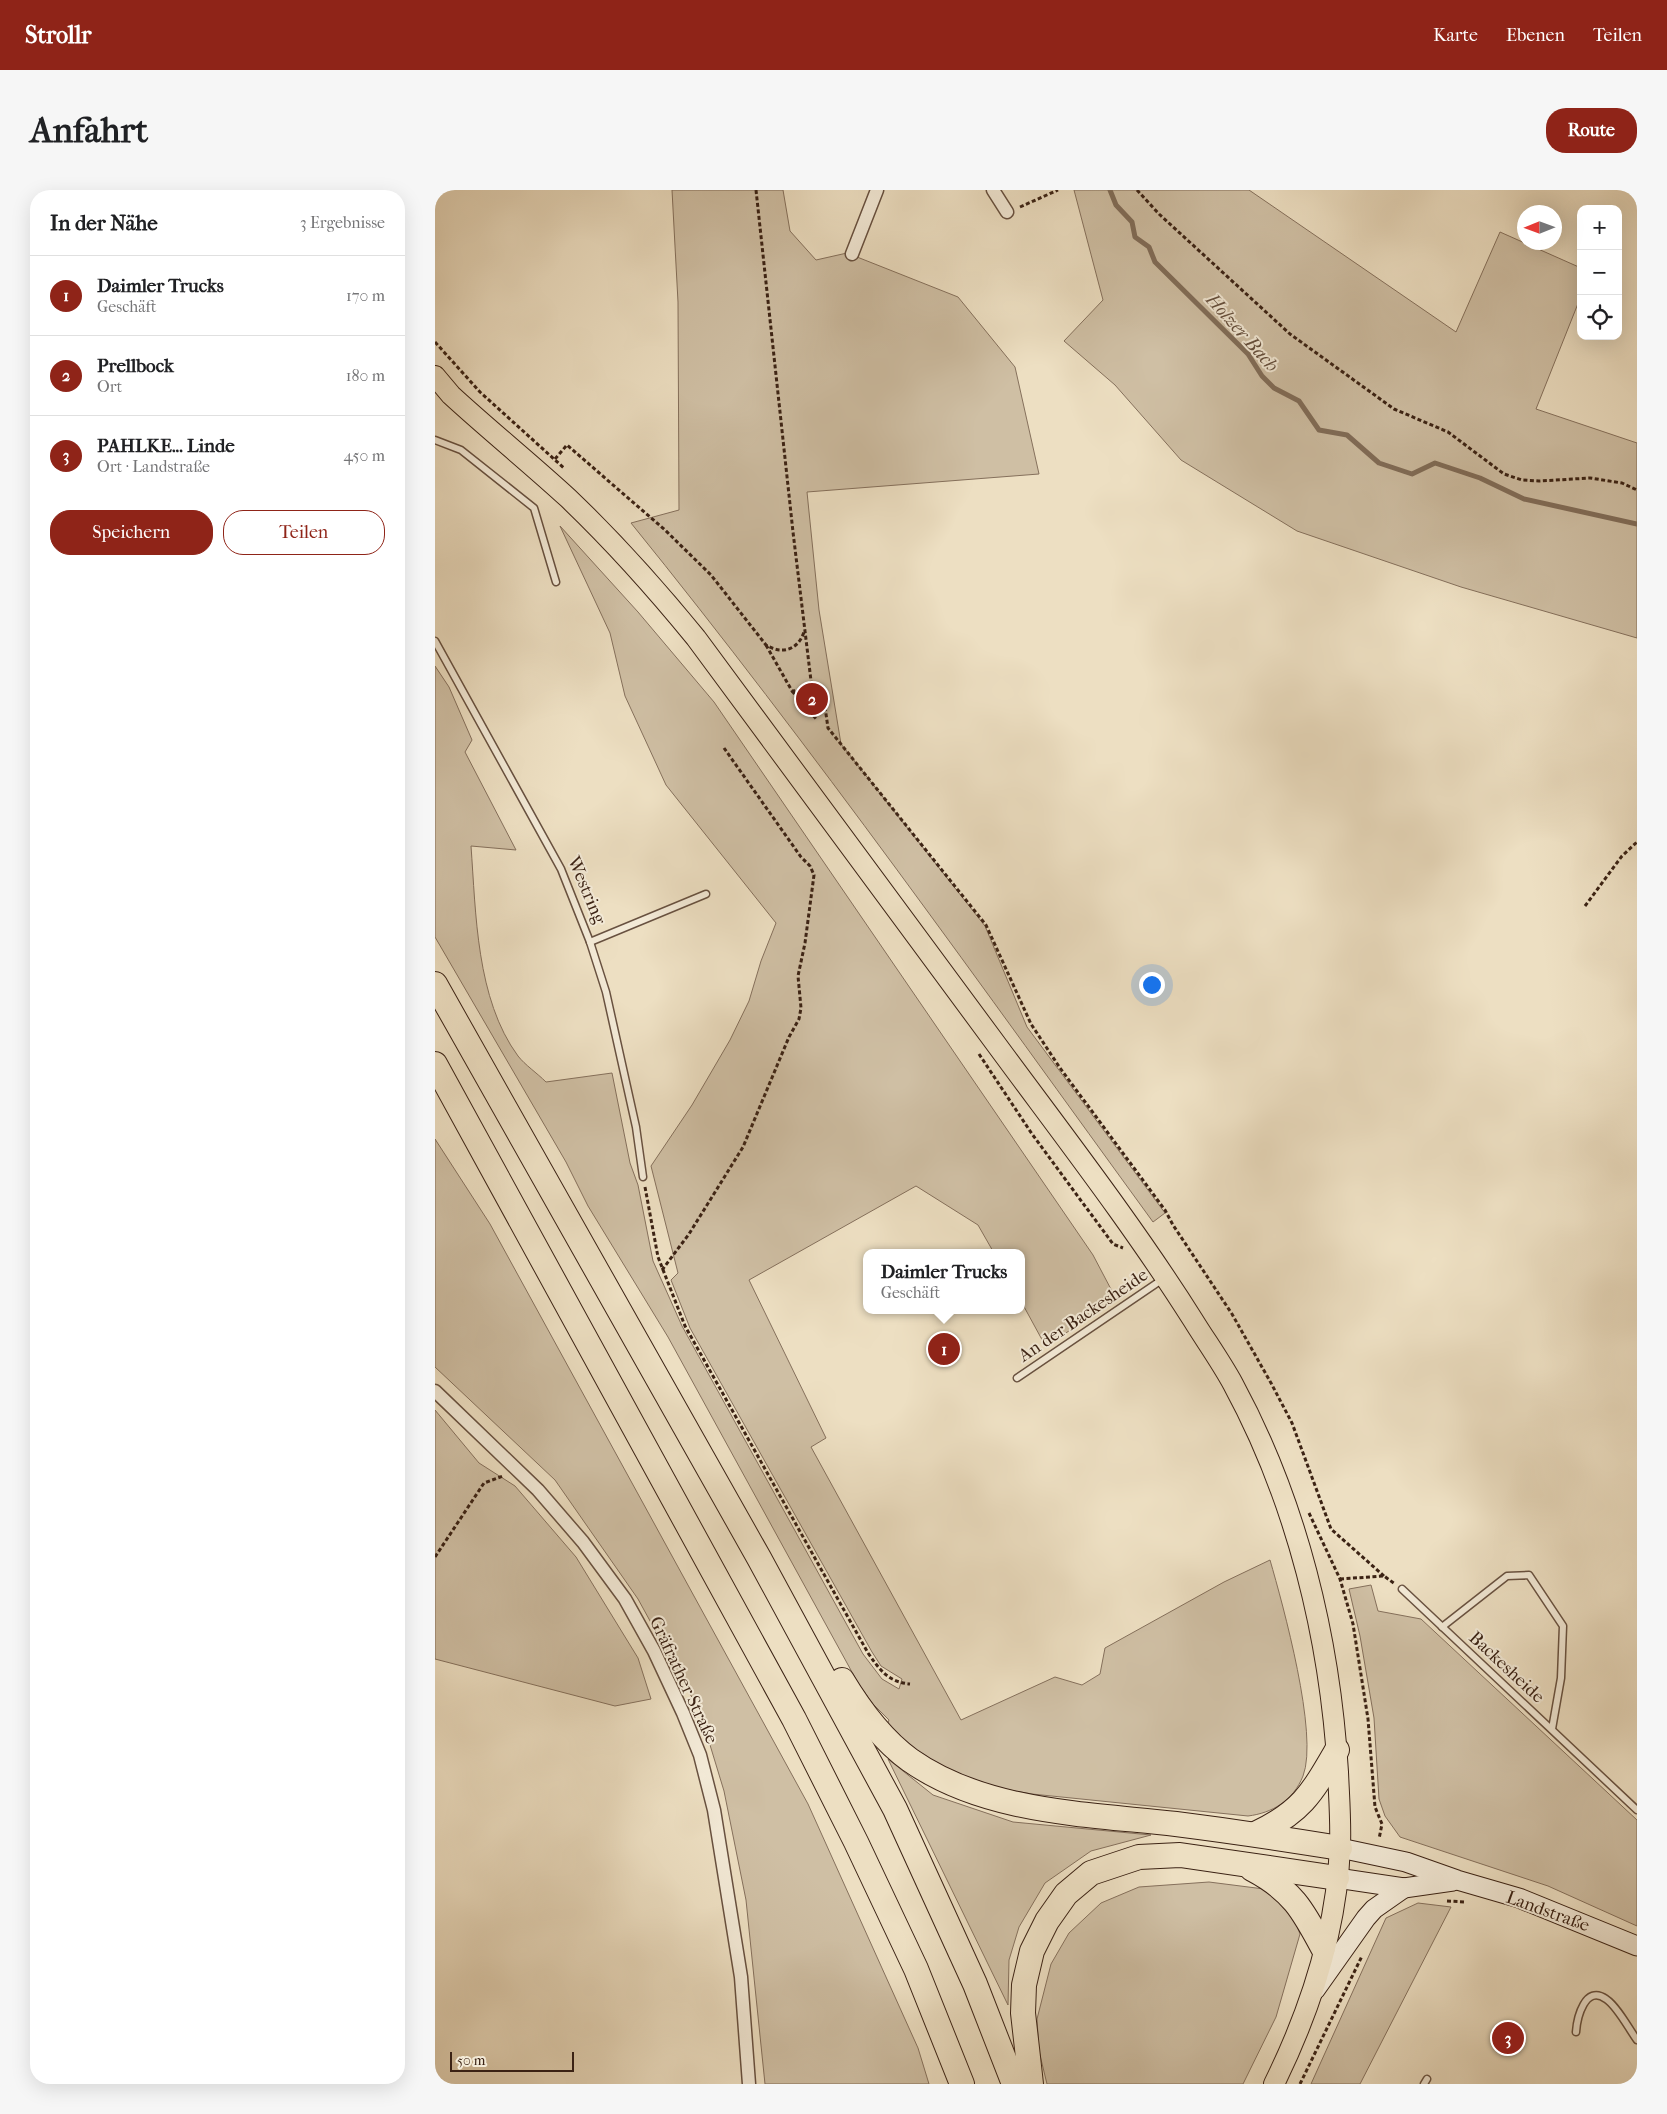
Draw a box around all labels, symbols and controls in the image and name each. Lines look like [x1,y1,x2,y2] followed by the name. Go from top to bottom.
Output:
[25,21,92,49] text: Strollr
[1433,25,1478,46] text: Karte
[1506,25,1565,46] text: Ebenen
[1593,25,1642,46] text: Teilen
[1546,108,1637,153] button: Route
[30,110,148,151] text: Anfahrt
[1517,205,1562,250] north arrow
[1577,205,1622,340] map controls
[1577,205,1622,250] button: +
[50,211,158,235] text: In der Nähe
[300,213,385,232] text: 3 Ergebnisse
[1577,250,1622,295] button: −
[97,275,224,297] text: Daimler Trucks
[63,286,69,305] text: 1
[346,286,385,305] text: 170 m
[1201,288,1283,376] water label: Holzer Bach
[1577,295,1622,340] button: locate
[97,297,157,316] text: Geschäft
[97,355,174,377] text: Prellbock
[62,366,70,385] text: 2
[346,366,385,385] text: 180 m
[97,377,122,396] text: Ort
[97,435,235,457] text: PAHLKE... Linde
[63,446,69,465] text: 3
[344,446,385,465] text: 450 m
[97,457,210,476] text: Ort · Landstraße
[50,510,213,555] button: Speichern
[223,510,385,555] button: Teilen
[796,680,828,718] pin: 2
[563,852,610,928] street label: Westring
[1139,972,1165,998] your location
[863,1249,1025,1314] popup
[881,1261,1007,1283] text: Daimler Trucks
[1014,1264,1152,1367] street label: An der Backesheide
[881,1283,940,1302] text: Geschäft
[928,1330,960,1368] pin: 1
[645,1613,722,1747] street label: Gräfrather Straße
[1465,1627,1549,1708] street label: Backesheide
[1503,1887,1592,1936] street label: Landstraße
[1492,2019,1524,2057] pin: 3
[450,2049,574,2072] scale bar
[457,2052,485,2069] text: 50 m

